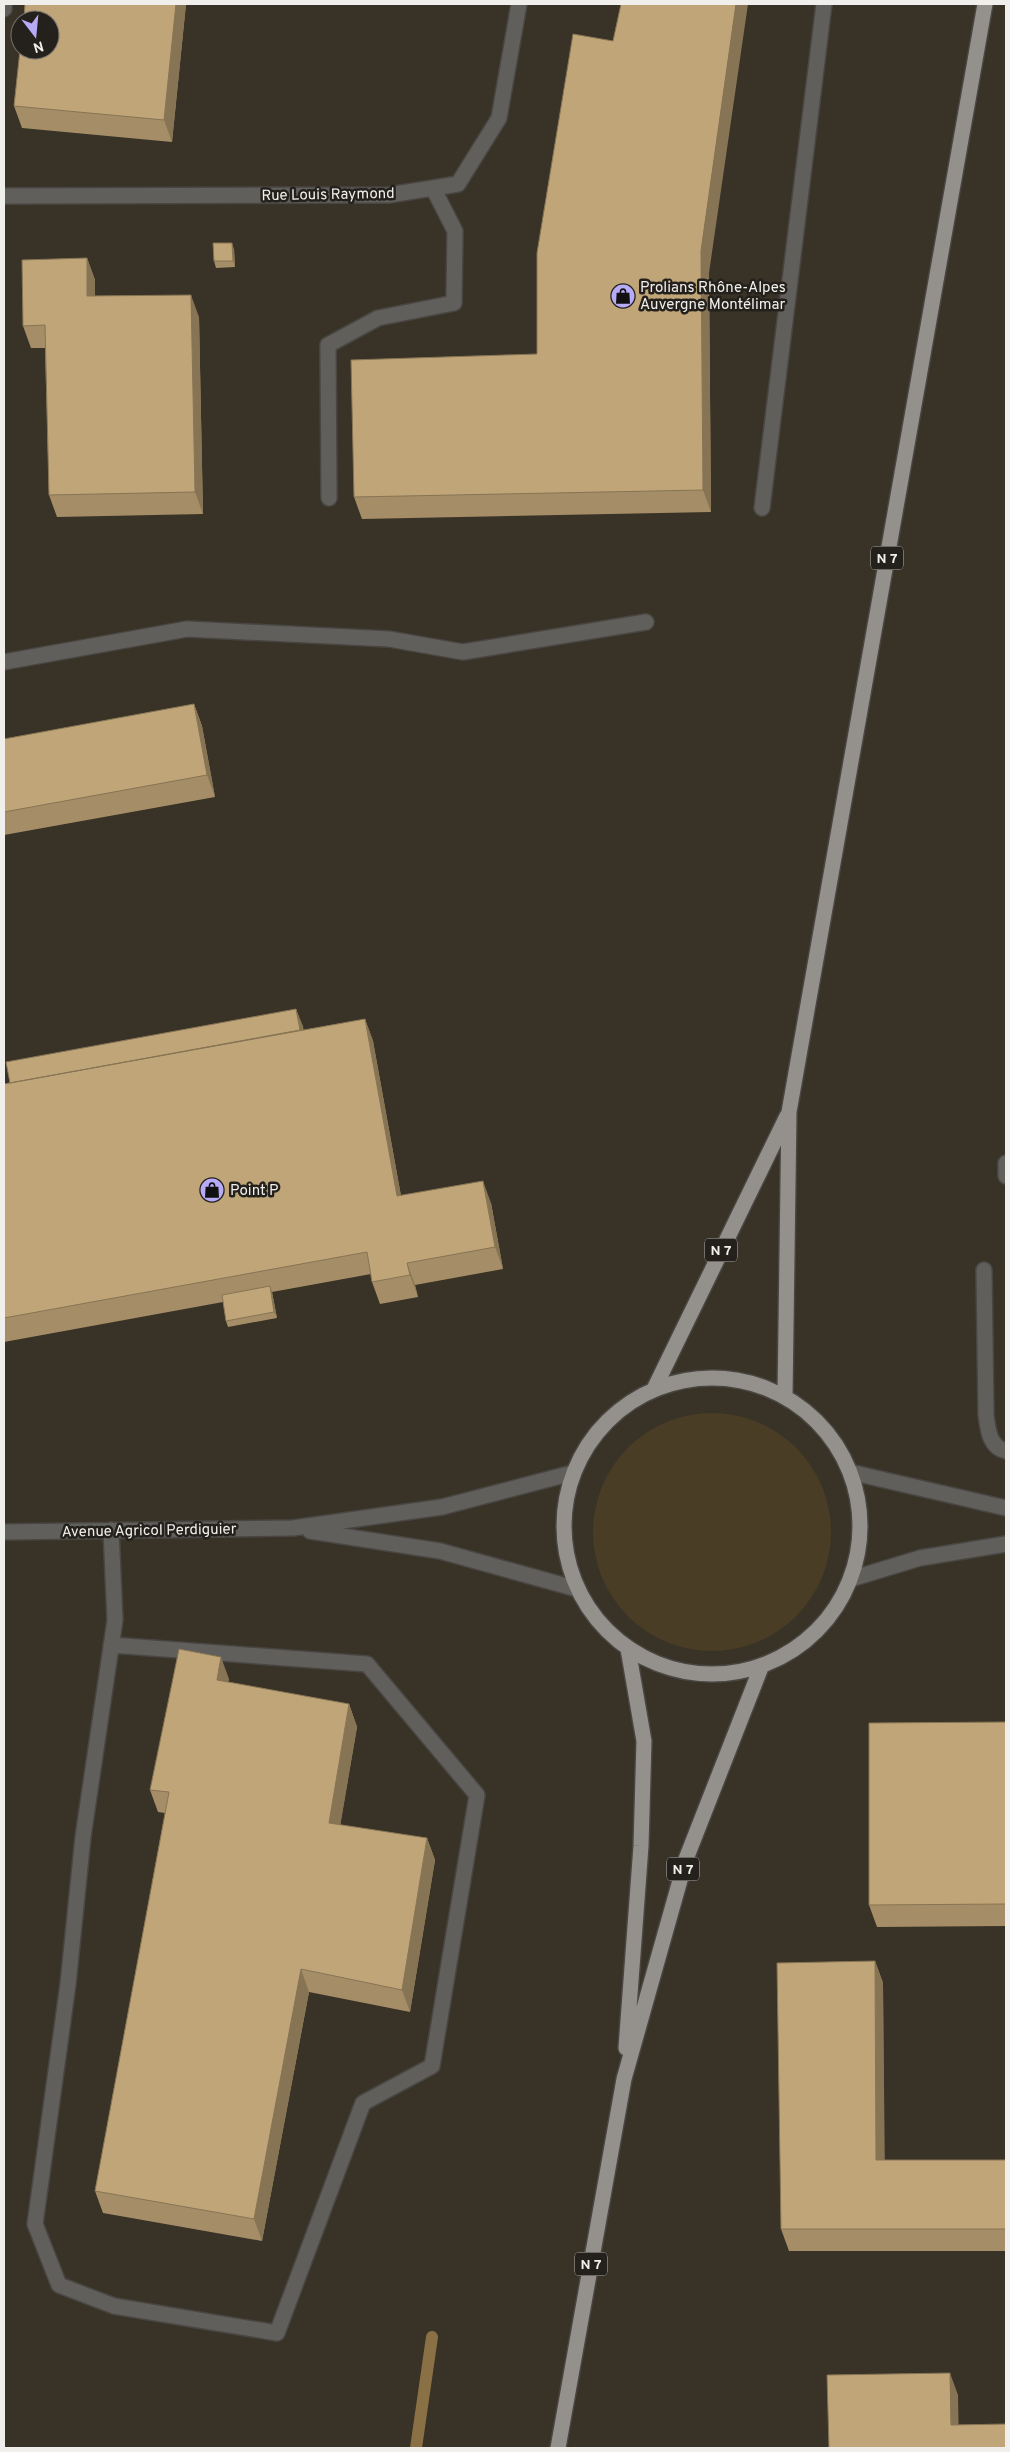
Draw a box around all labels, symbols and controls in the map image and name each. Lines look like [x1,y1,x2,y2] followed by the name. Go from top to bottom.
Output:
[10,10,60,60] north arrow
[31,36,45,56] text: N
[261,185,395,206] street label: Rue Louis Raymond
[640,279,786,315] place label: Prolians Rhône-Alpes Auvergne Montélimar
[610,283,636,309] shop icon: Prolians Rhône-Alpes Auvergne Montélimar
[871,546,903,570] road number: N 7
[199,1177,225,1203] shop icon: Point P
[230,1182,279,1201] place label: Point P
[705,1238,737,1262] road number: N 7
[61,1520,237,1543] street label: Avenue Agricol Perdiguier
[667,1858,699,1880] road number: N 7
[575,2252,607,2276] road number: N 7

